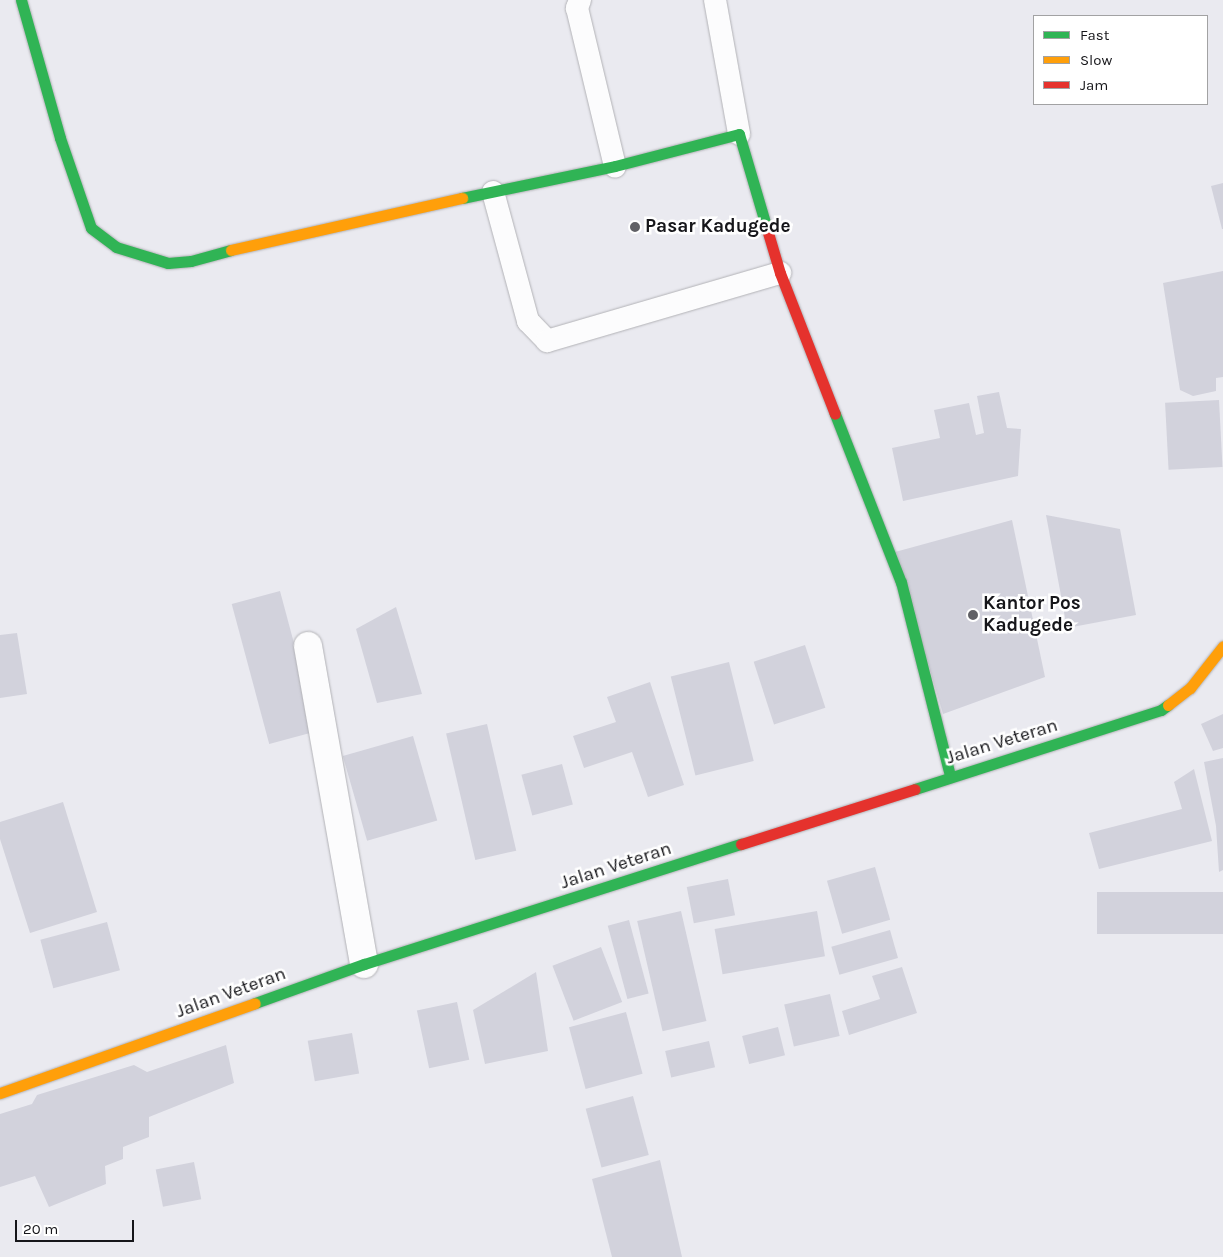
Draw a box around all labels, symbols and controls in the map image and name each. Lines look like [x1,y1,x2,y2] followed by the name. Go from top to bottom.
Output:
[1033,15,1208,105] legend
[1080,26,1109,44] text: Fast
[1080,51,1112,69] text: Slow
[1080,76,1108,94] text: Jam
[645,216,791,238] place label: Pasar Kadugede
[629,221,641,233] marker: Pasar Kadugede
[983,593,1081,637] place label: Kantor Pos Kadugede
[967,609,979,621] marker: Kantor Pos Kadugede
[943,714,1061,770] street label: Jalan Veteran
[558,837,674,895] street label: Jalan Veteran
[173,963,289,1023] street label: Jalan Veteran
[18,1210,136,1242] scale bar
[23,1220,58,1238] text: 20 m

